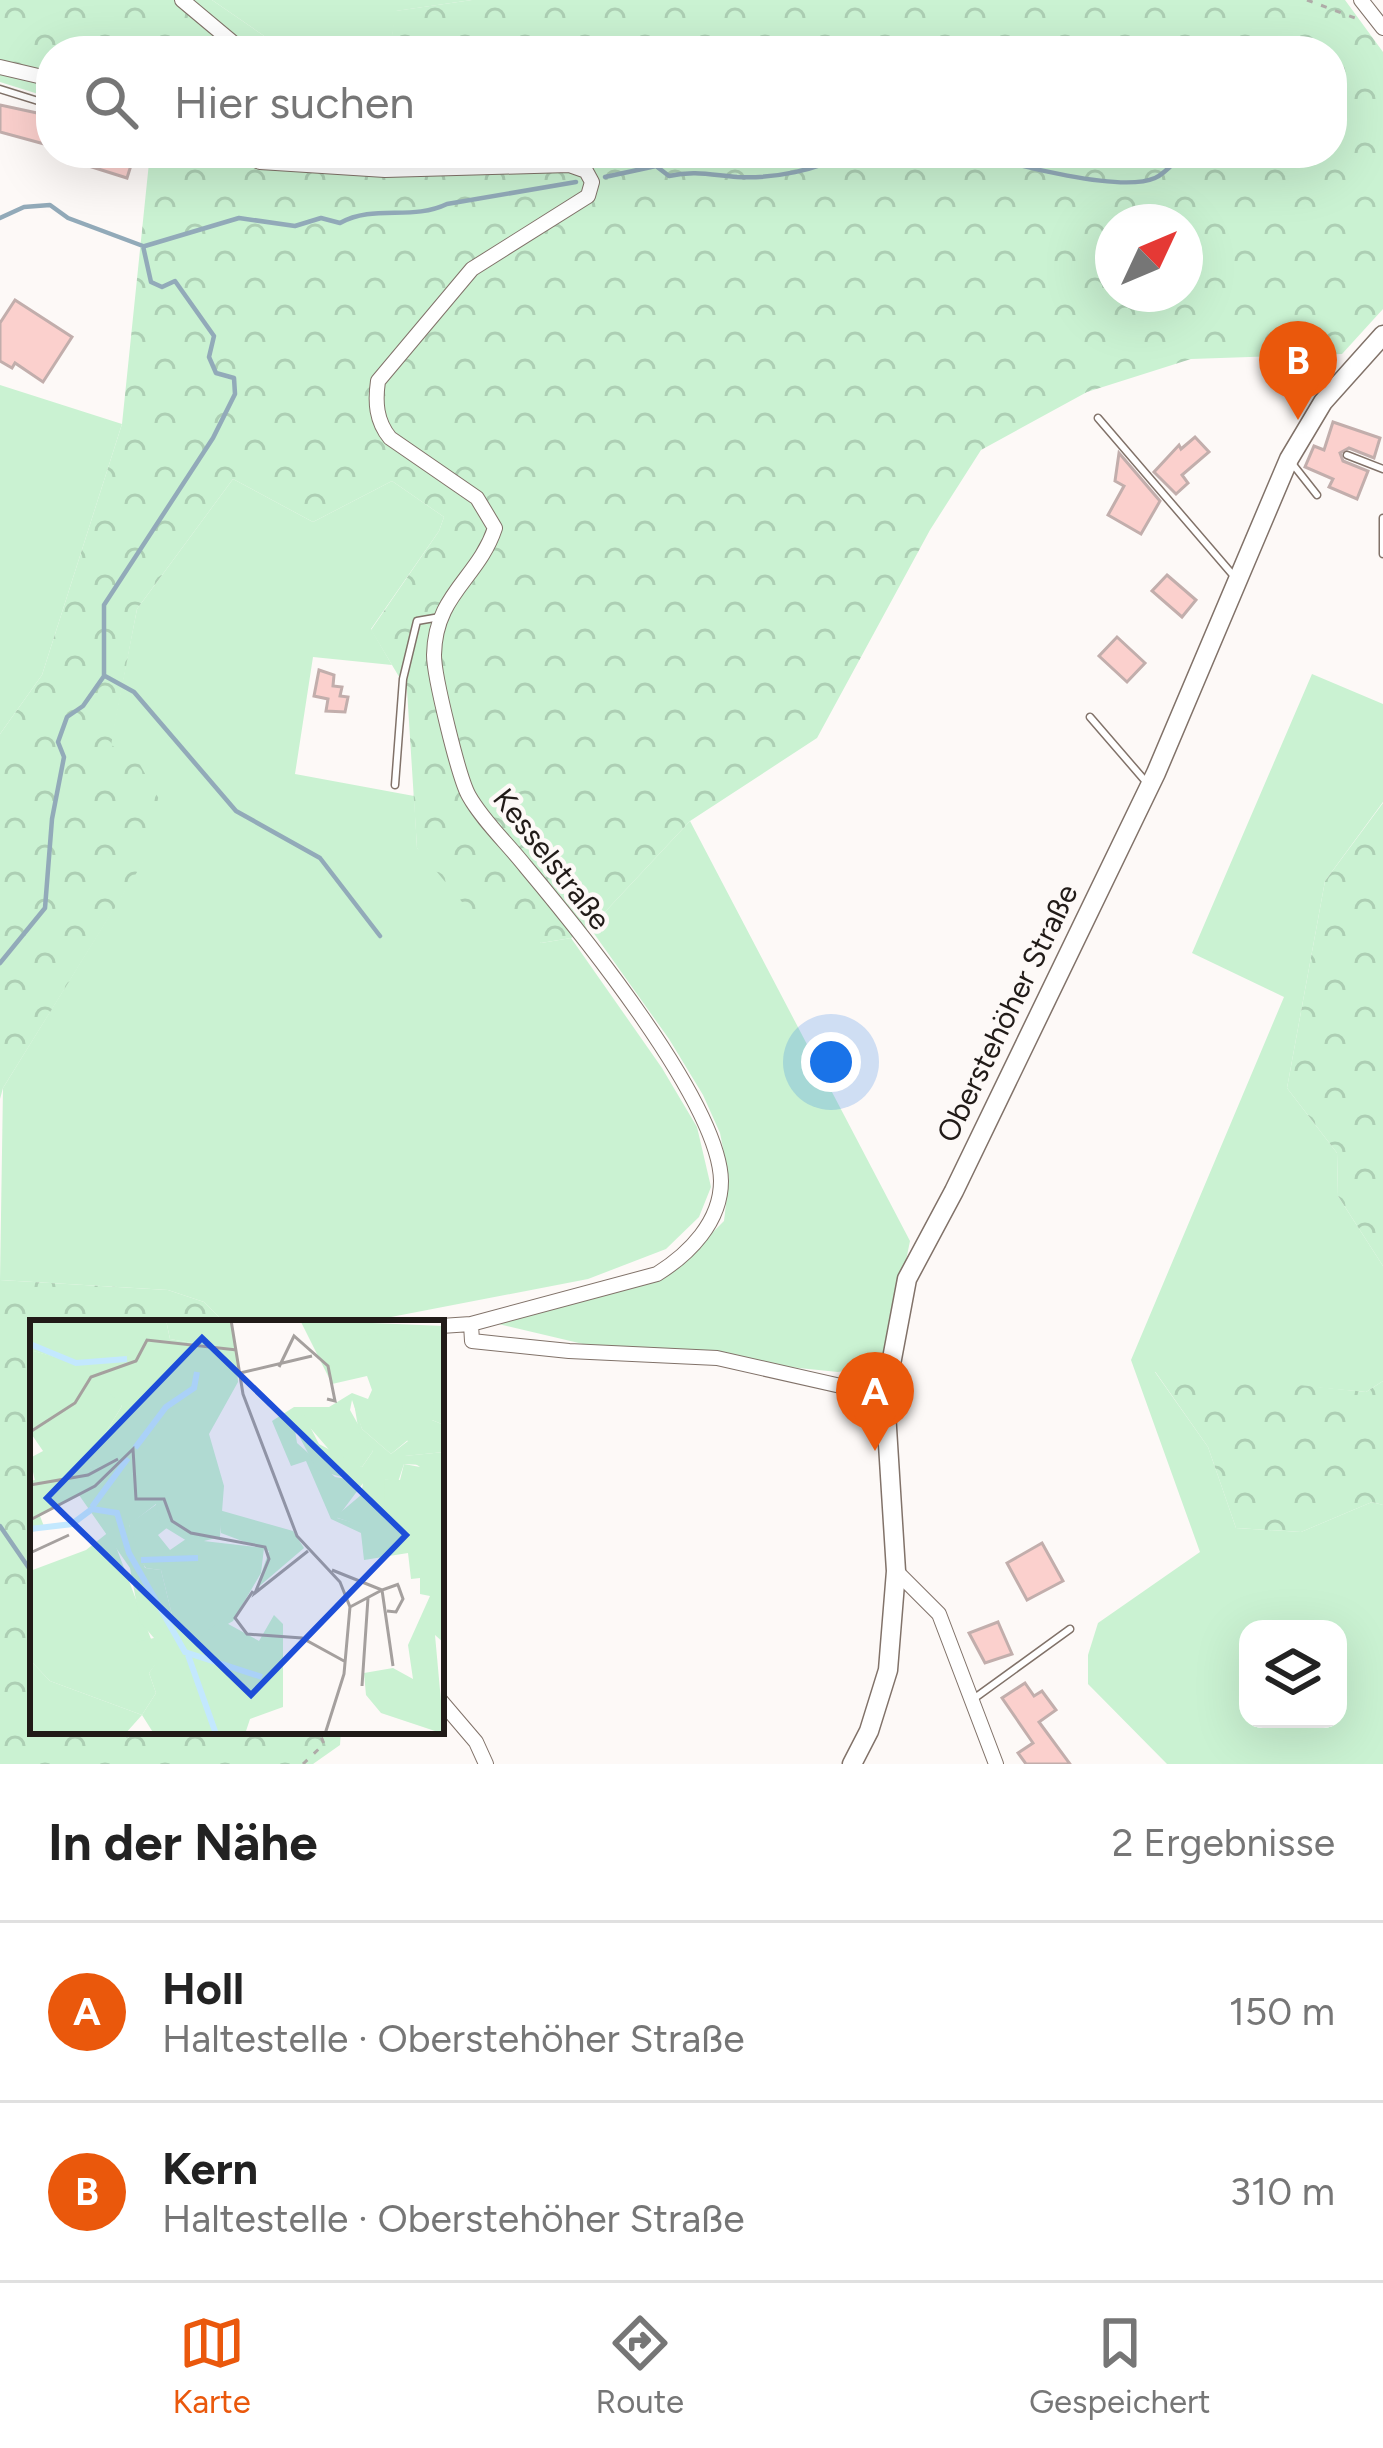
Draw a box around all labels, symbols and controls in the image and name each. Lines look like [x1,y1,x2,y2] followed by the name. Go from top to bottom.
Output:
[36,36,1347,168] search box
[78,69,144,135] icon: search
[174,75,414,129] text: Hier suchen
[1095,204,1203,312] north arrow
[1259,321,1337,420] pin: B
[485,781,619,937] street label: Kesselstraße
[928,878,1086,1148] street label: Oberstehöher Straße
[801,1032,861,1092] your location
[30,1320,444,1734] inset map
[836,1352,914,1451] pin: A
[1239,1620,1347,1728] map controls
[1239,1620,1347,1728] button: layers
[48,1812,318,1873] text: In der Nähe
[1112,1819,1335,1866] text: 2 Ergebnisse
[162,1961,244,2015] text: Holl
[73,1988,101,2035] text: A
[1229,1988,1335,2035] text: 150 m
[162,2015,744,2062] text: Haltestelle · Oberstehöher Straße
[162,2141,258,2195] text: Kern
[75,2168,99,2215] text: B
[1230,2168,1335,2215] text: 310 m
[162,2195,744,2242] text: Haltestelle · Oberstehöher Straße
[172,2310,251,2421] tab: Karte
[596,2310,684,2421] tab: Route
[1029,2310,1211,2421] tab: Gespeichert

